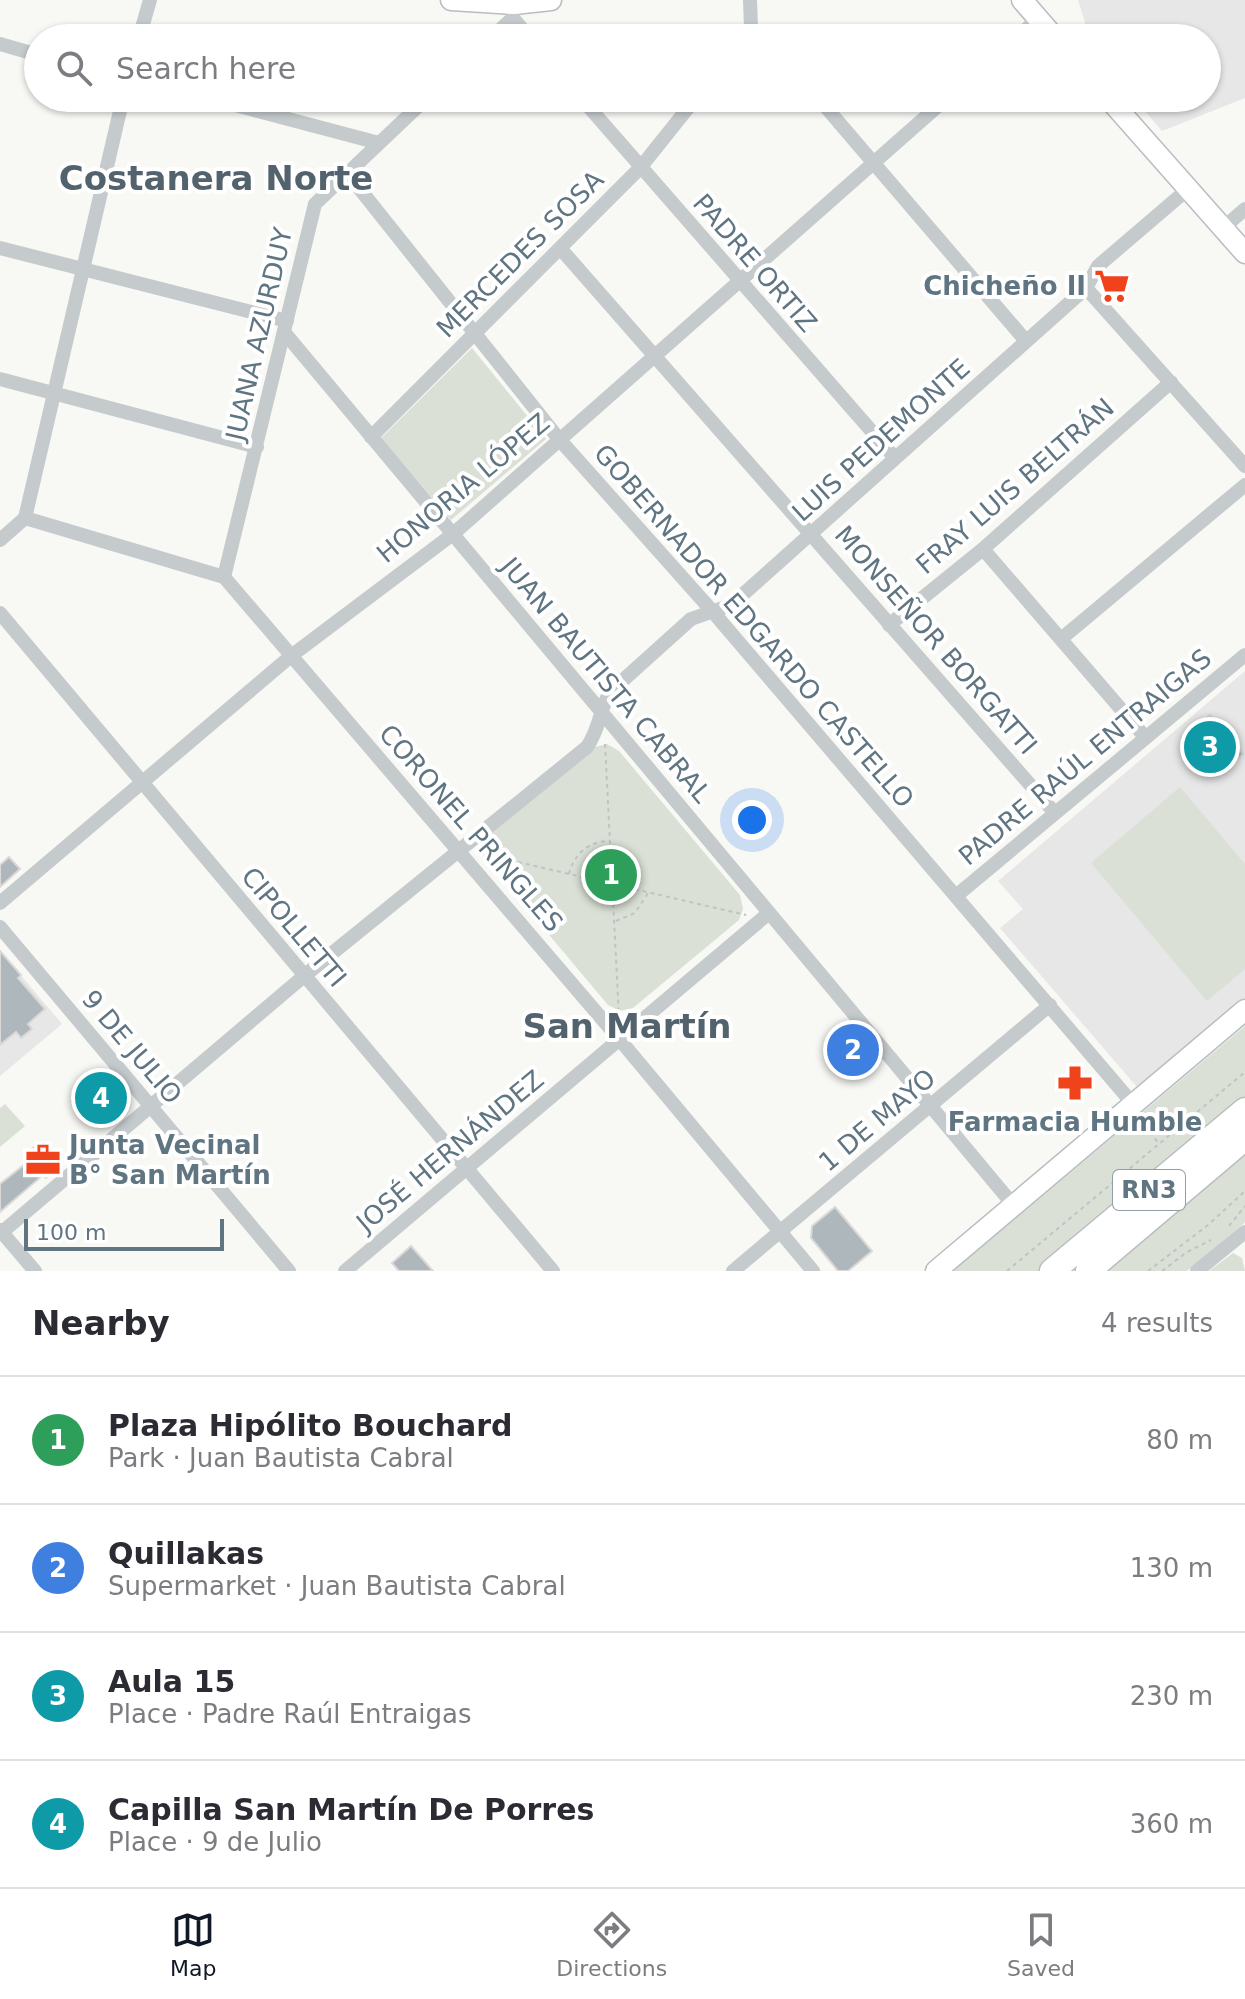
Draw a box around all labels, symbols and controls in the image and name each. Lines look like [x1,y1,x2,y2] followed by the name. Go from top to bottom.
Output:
[24,24,1221,112] search box
[52,46,96,90] icon: search
[116,51,296,86] text: Search here
[59,158,373,198] district label: Costanera Norte
[430,164,610,344] street label: MERCEDES SOSA
[687,188,823,338] street label: PADRE ORTIZ
[219,225,298,445] street label: JUANA AZURDUY
[1093,267,1131,305] supermarket icon: Chicheño II
[923,271,1086,301] place label: Chicheño II
[786,353,976,527] street label: LUIS PEDEMONTE
[909,391,1120,580] street label: FRAY LUIS BELTRÁN
[370,406,555,569] street label: HONORIA LÓPEZ
[588,438,920,814] street label: GOBERNADOR EDGARDO CASTELLO
[829,519,1044,760] street label: MONSEÑOR BORGATTI
[494,550,717,809] street label: JUAN BAUTISTA CABRAL
[952,642,1217,871] street label: PADRE RAÚL ENTRAIGAS
[1184,717,1236,777] pin: 3
[373,718,569,938] street label: CORONEL PRINGLES
[732,800,772,840] your location
[585,845,637,905] pin: 1
[235,861,353,993] street label: CIPOLLETTI
[76,984,188,1110] street label: 9 DE JULIO
[522,1006,732,1046] district label: San Martín
[827,1020,879,1080] pin: 2
[348,1063,549,1239] street label: JOSÉ HERNÁNDEZ
[813,1063,941,1177] street label: 1 DE MAYO
[1056,1064,1094,1102] pharmacy icon: Farmacia Humble
[75,1068,127,1128] pin: 4
[948,1107,1202,1137] place label: Farmacia Humble
[67,1130,271,1190] place label: Junta Vecinal B° San Martín
[24,1141,62,1179] office icon: Junta Vecinal B° San Martín
[1113,1170,1185,1210] road number: RN3
[24,1215,224,1251] scale bar
[36,1220,106,1245] text: 100 m
[32,1303,170,1343] text: Nearby
[1101,1308,1213,1338] text: 4 results
[108,1408,513,1443] text: Plaza Hipólito Bouchard
[49,1425,67,1455] text: 1
[1146,1425,1213,1455] text: 80 m
[108,1443,454,1473] text: Park · Juan Bautista Cabral
[108,1536,264,1571] text: Quillakas
[49,1553,67,1583] text: 2
[1130,1553,1213,1583] text: 130 m
[108,1571,566,1601] text: Supermarket · Juan Bautista Cabral
[108,1664,235,1699] text: Aula 15
[49,1681,67,1711] text: 3
[1130,1681,1213,1711] text: 230 m
[108,1699,472,1729] text: Place · Padre Raúl Entraigas
[108,1792,594,1827] text: Capilla San Martín De Porres
[49,1809,67,1839] text: 4
[1130,1809,1213,1839] text: 360 m
[108,1827,322,1857] text: Place · 9 de Julio
[170,1908,216,1981] tab: Map
[556,1908,667,1981] tab: Directions
[1007,1908,1075,1981] tab: Saved

